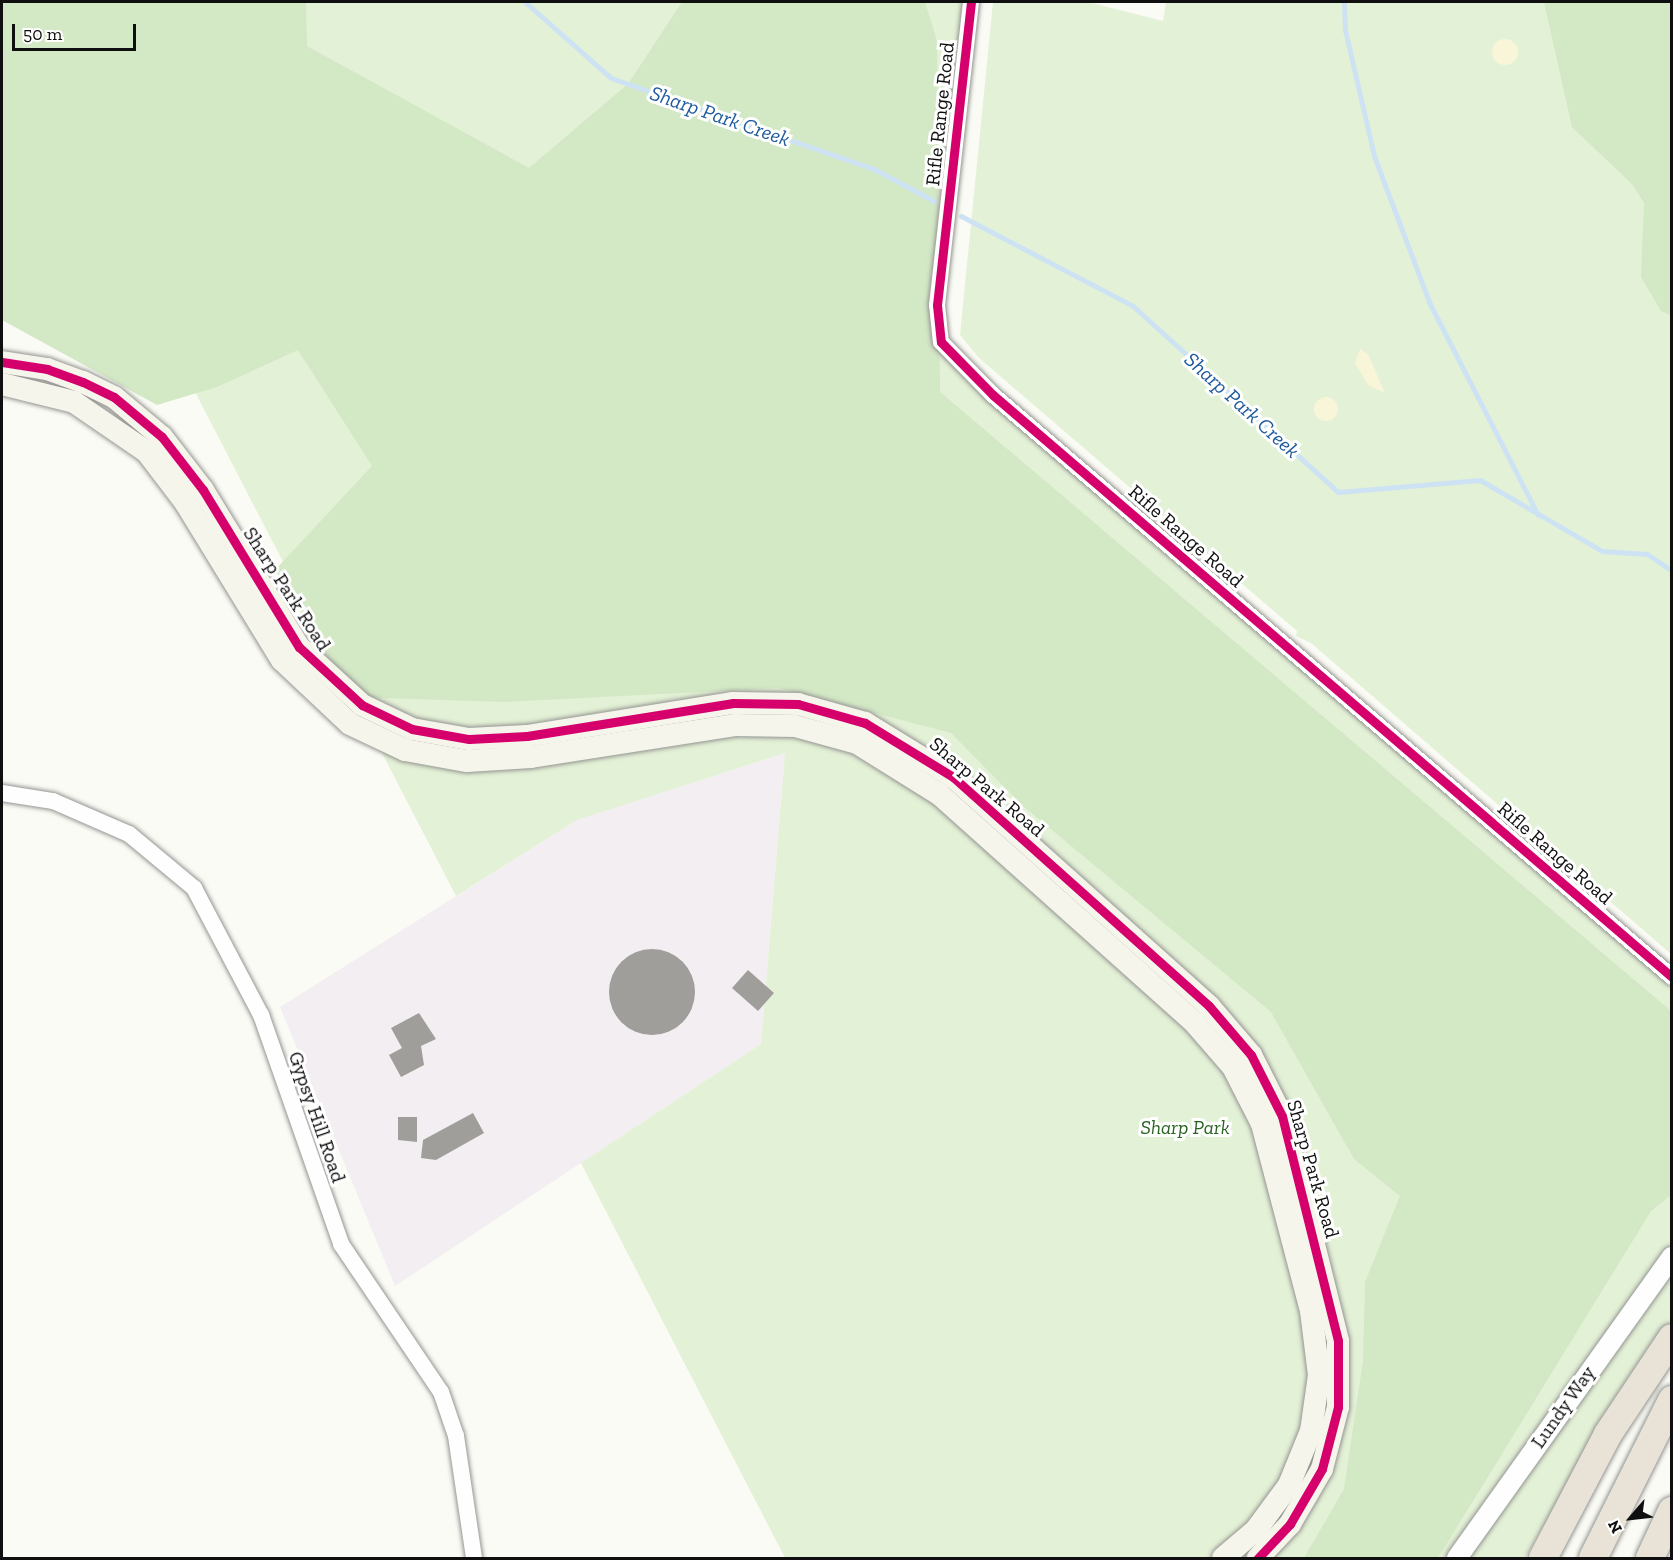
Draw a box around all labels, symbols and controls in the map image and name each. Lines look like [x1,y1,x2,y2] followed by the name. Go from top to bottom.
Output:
[15,12,140,50] scale bar
[23,23,62,45] text: 50 m
[921,41,959,187] street label: Rifle Range Road
[647,80,793,152] water label: Sharp Park Creek
[1179,347,1305,463] water label: Sharp Park Creek
[1124,480,1248,592] street label: Rifle Range Road
[238,523,336,655] street label: Sharp Park Road
[925,732,1049,842] street label: Sharp Park Road
[1493,797,1617,909] street label: Rifle Range Road
[283,1048,351,1186] street label: Gypsy Hill Road
[1282,1097,1344,1241] street label: Sharp Park Road
[1140,1115,1230,1139] park label: Sharp Park
[1526,1361,1600,1453] street label: Lundy Way
[1601,1488,1661,1548] north arrow
[1603,1517,1626,1537] text: N

